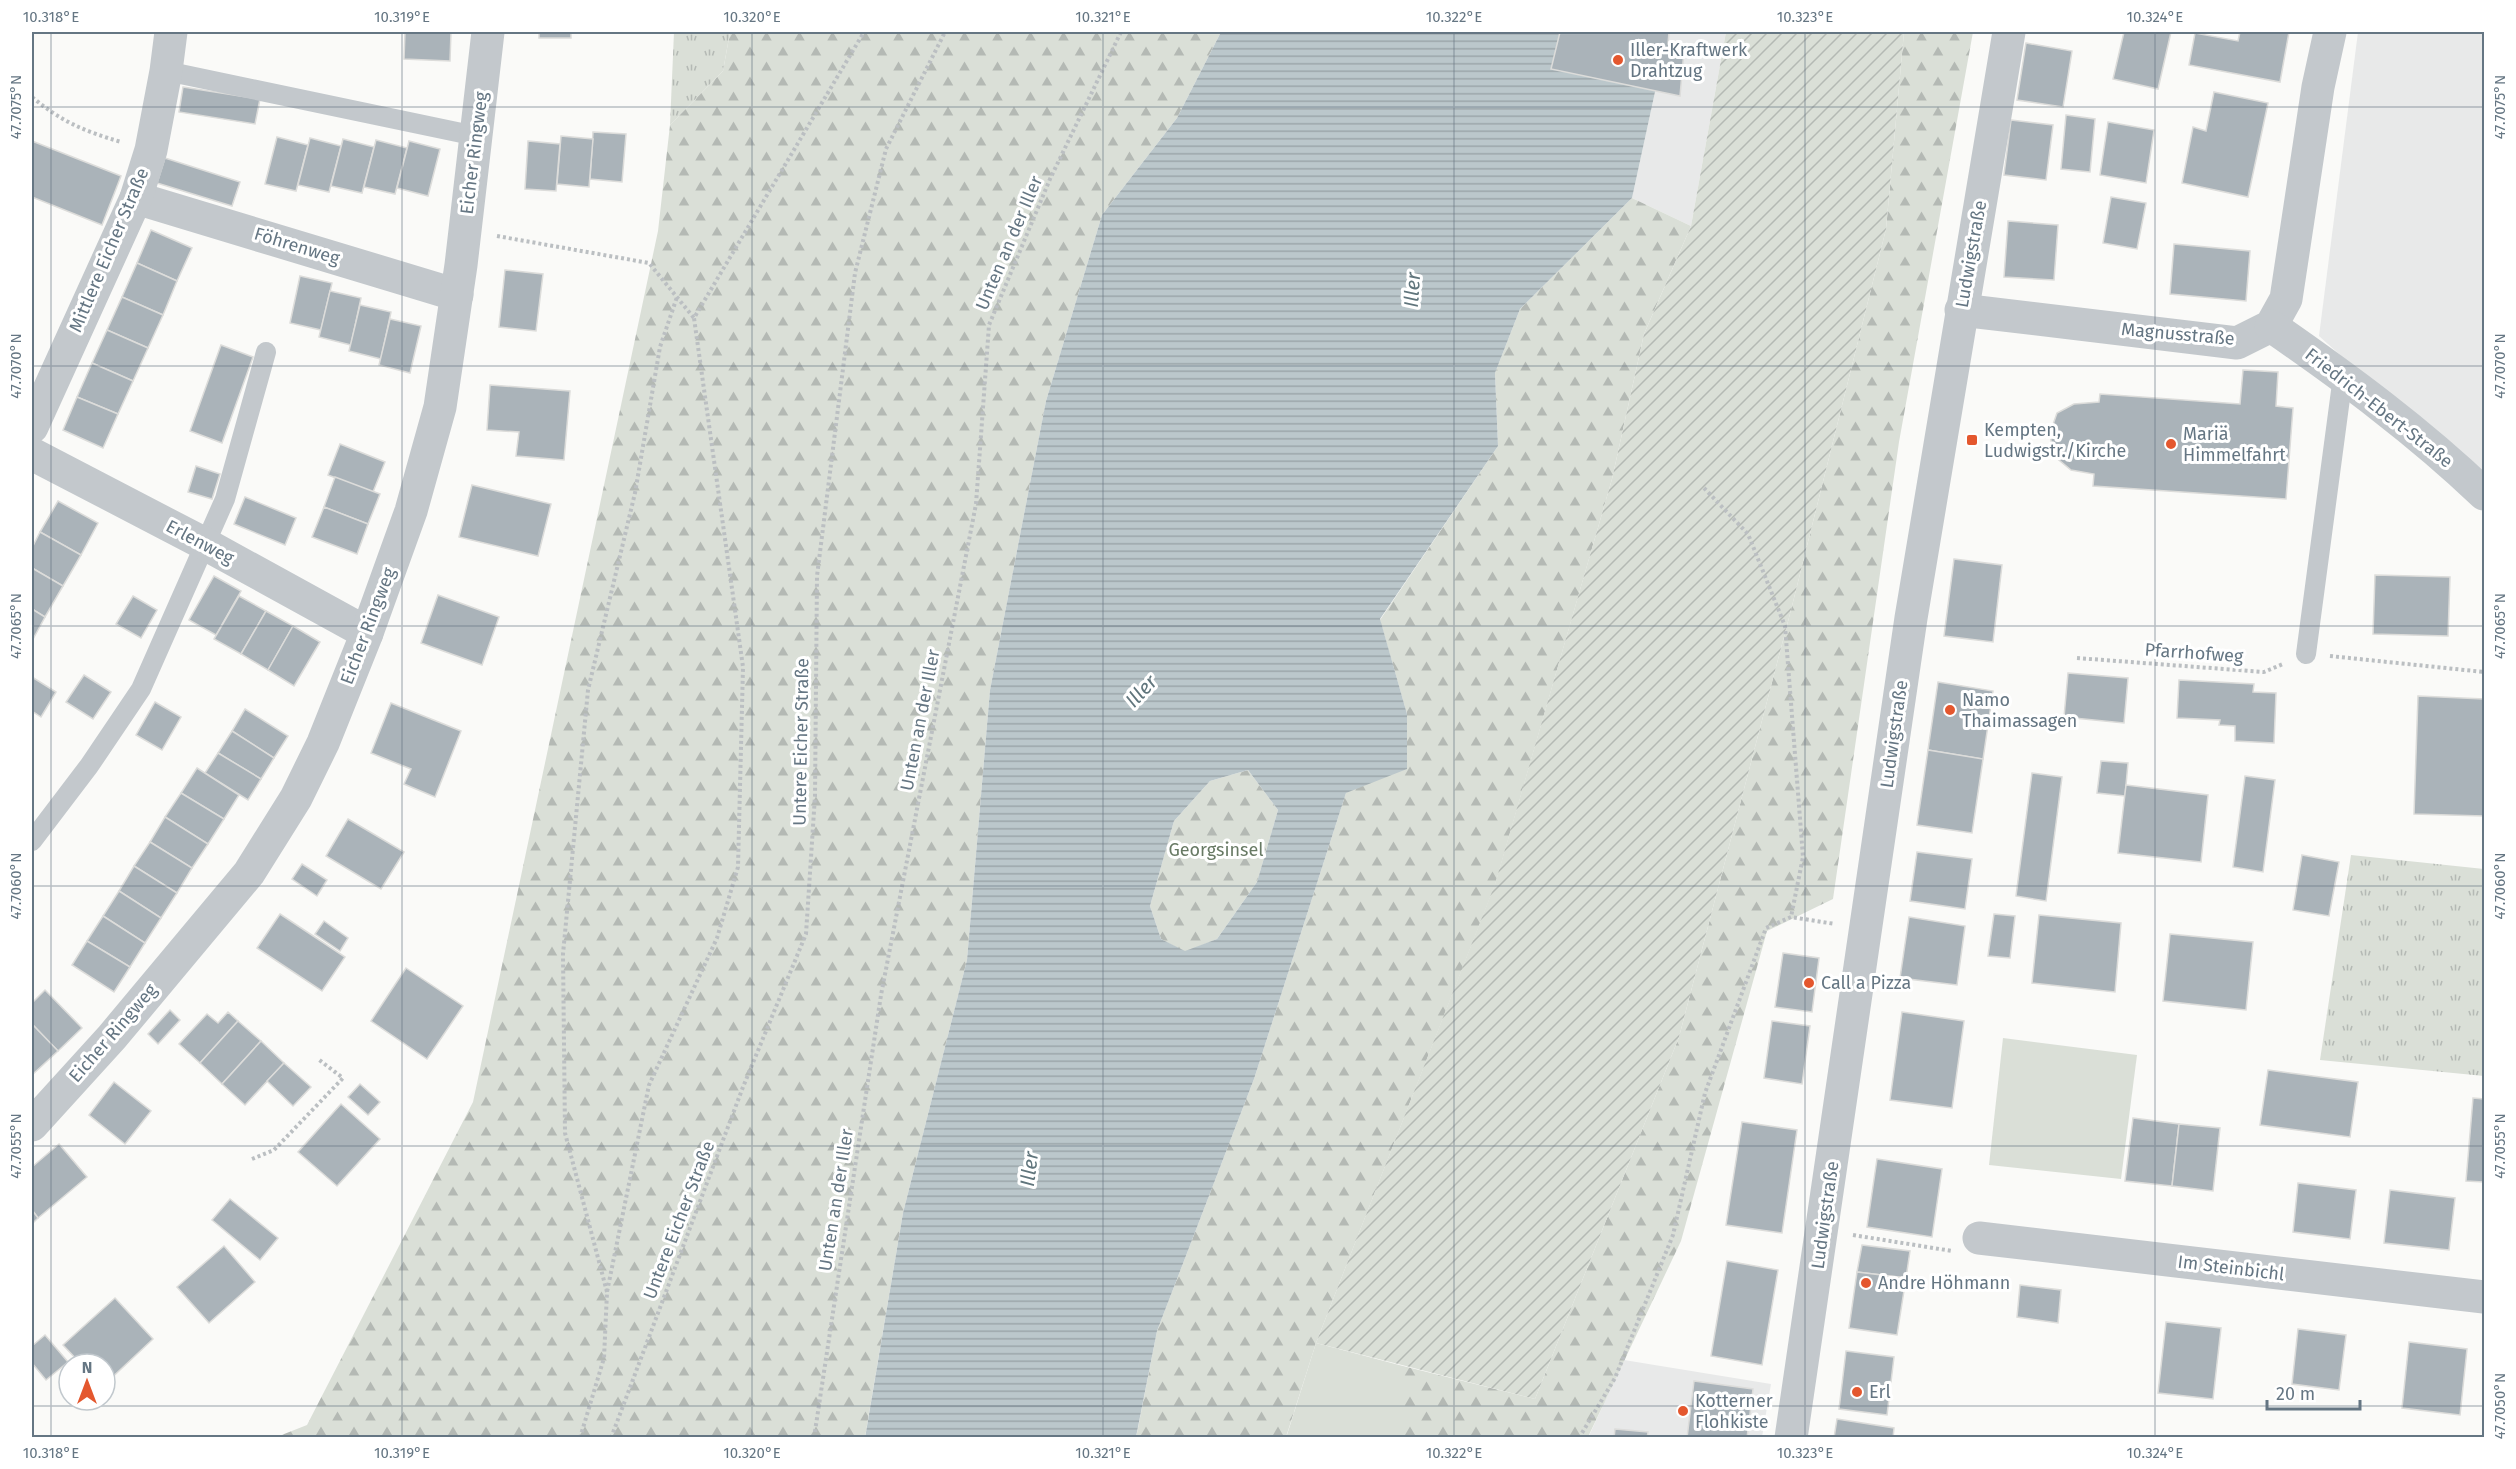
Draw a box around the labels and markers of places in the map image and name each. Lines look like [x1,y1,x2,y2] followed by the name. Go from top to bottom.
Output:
[1630,39,1748,82] place label: Iller-Kraftwerk Drahtzug
[1611,53,1625,67] marker: Iller-Kraftwerk Drahtzug
[1984,419,2126,462] place label: Kempten, Ludwigstr./Kirche
[2183,423,2286,466] place label: Mariä Himmelfahrt
[1965,433,1979,447] marker: Kempten, Ludwigstr./Kirche
[2164,437,2178,451] marker: Mariä Himmelfahrt
[1962,689,2077,732] place label: Namo Thaimassagen
[1943,703,1957,717] marker: Namo Thaimassagen
[1821,972,1911,994] place label: Call a Pizza
[1802,976,1816,990] marker: Call a Pizza
[1878,1272,2010,1294] place label: Andre Höhmann
[1859,1276,1873,1290] marker: Andre Höhmann
[1869,1381,1891,1403] place label: Erl
[1850,1385,1864,1399] marker: Erl
[1695,1390,1773,1433] place label: Kotterner Flohkiste
[1676,1404,1690,1418] marker: Kotterner Flohkiste

